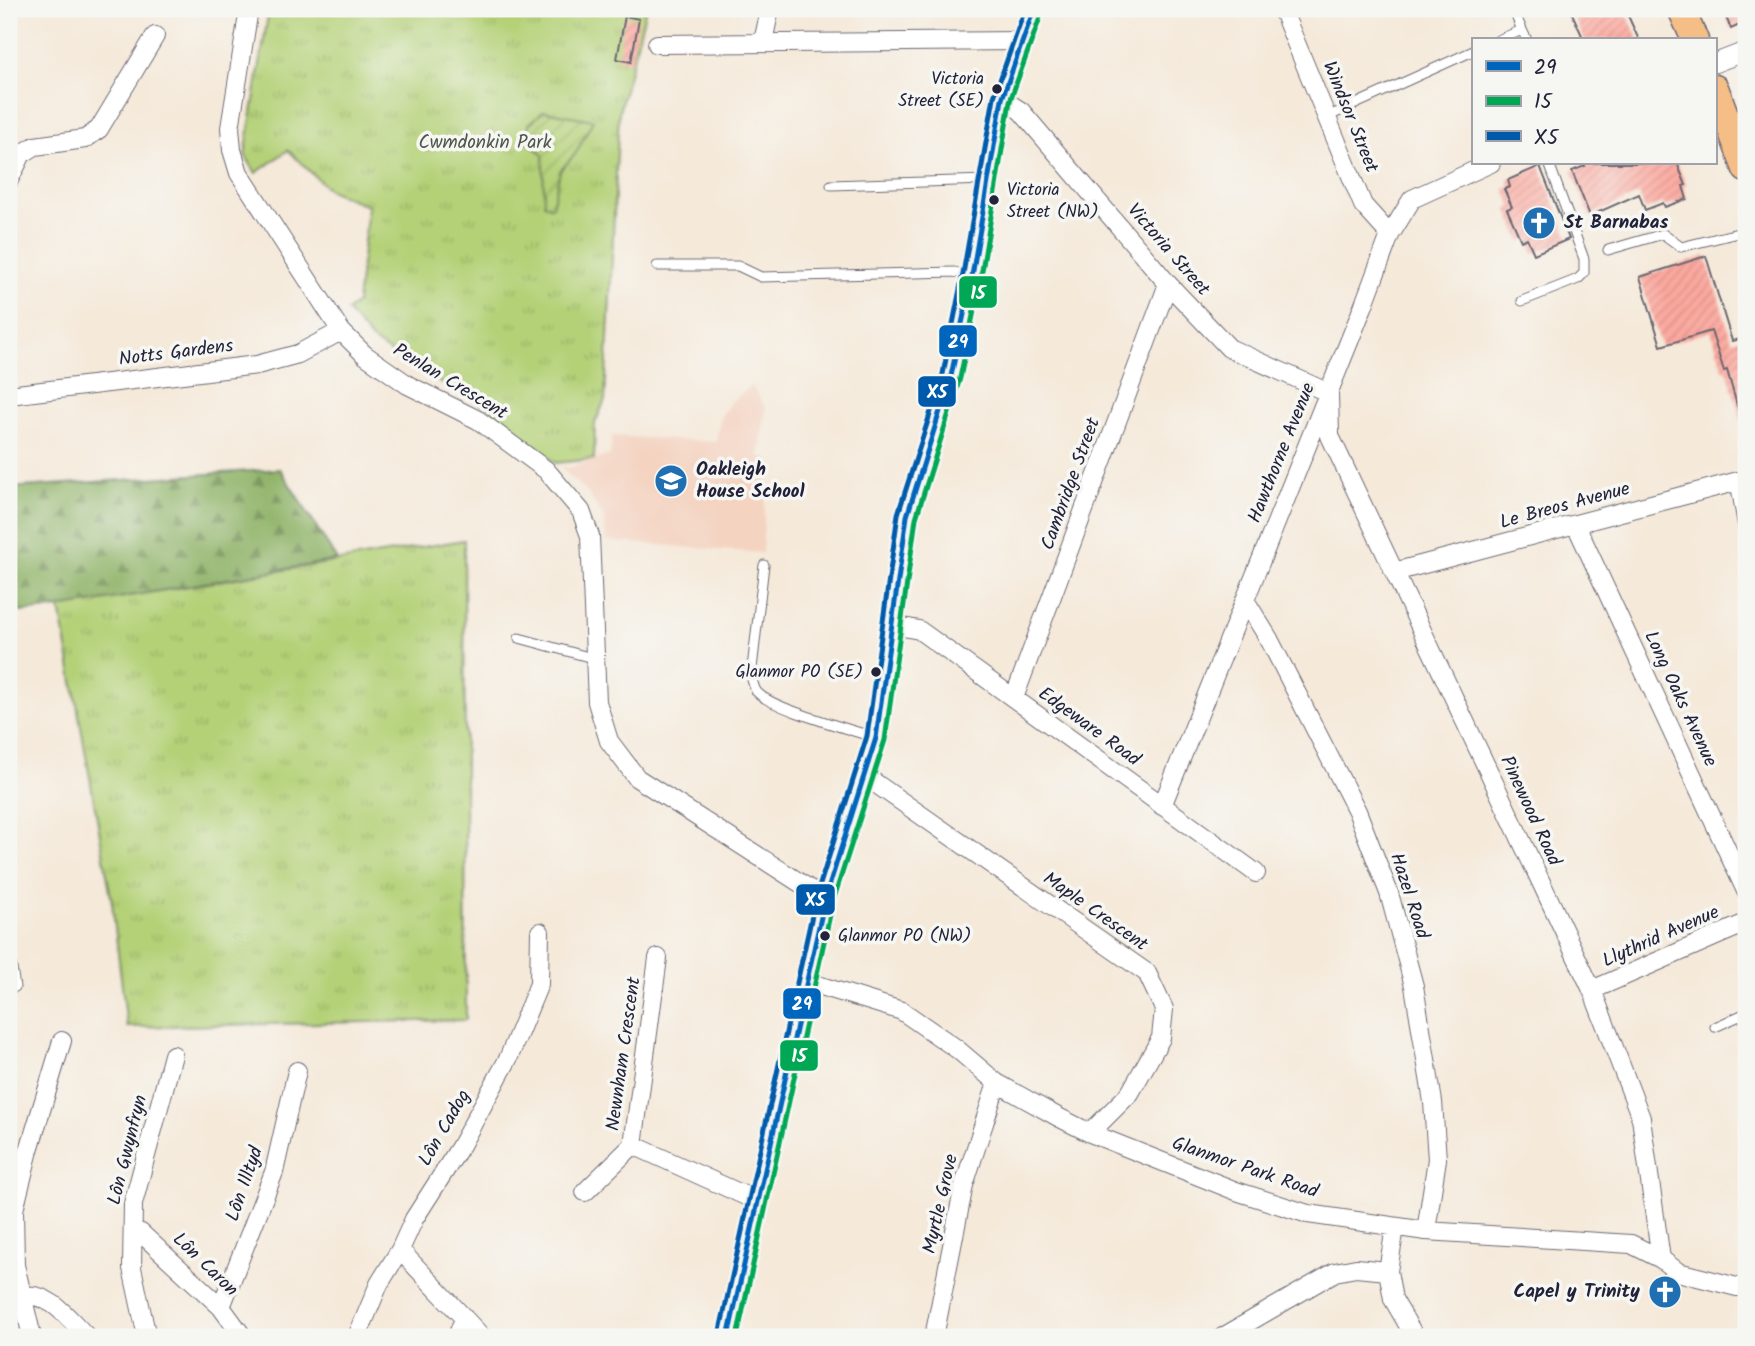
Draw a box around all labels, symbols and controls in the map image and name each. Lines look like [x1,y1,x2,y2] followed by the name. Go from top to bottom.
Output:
[1472,38,1716,164] legend
[1534,52,1556,85] text: 29
[1314,57,1386,178] street label: Windsor Street
[898,66,984,115] place label: Victoria Street (SE)
[990,82,1004,96] marker: Victoria Street (SE)
[1534,86,1554,119] text: 15
[1534,122,1560,155] text: X5
[418,128,552,158] park label: Cwmdonkin Park
[1007,177,1099,226] place label: Victoria Street (NW)
[987,193,1001,207] marker: Victoria Street (NW)
[1119,197,1217,304] street label: Victoria Street
[1520,204,1558,242] church icon: St Barnabas
[1564,208,1668,238] place label: St Barnabas
[958,275,998,309] line badge: 15
[970,279,987,309] text: 15
[938,324,978,358] line badge: 29
[948,328,969,358] text: 29
[117,331,235,375] street label: Notts Gardens
[387,336,514,428] street label: Penlan Crescent
[917,375,957,408] line badge: X5
[926,378,949,408] text: X5
[1240,378,1324,528] street label: Hawthorne Avenue
[1033,413,1109,554] street label: Cambridge Street
[696,455,806,507] place label: Oakleigh House School
[652,462,690,500] school or university icon: Oakleigh House School
[1497,474,1634,538] street label: Le Breos Avenue
[1635,626,1725,772] street label: Long Oaks Avenue
[735,659,863,686] place label: Glanmor PO (SE)
[869,665,883,679] marker: Glanmor PO (SE)
[1031,679,1147,775] street label: Edgeware Road
[1491,751,1569,872] street label: Pinewood Road
[1381,849,1437,943] street label: Hazel Road
[1036,865,1154,960] street label: Maple Crescent
[795,883,836,916] line badge: X5
[804,886,827,916] text: X5
[1598,898,1725,976] street label: Llythrid Avenue
[838,923,971,950] place label: Glanmor PO (NW)
[818,929,832,943] marker: Glanmor PO (NW)
[598,975,650,1133] street label: Newnham Crescent
[782,987,822,1020] line badge: 29
[792,990,813,1020] text: 29
[779,1039,819,1072] line badge: 15
[791,1042,808,1072] text: 15
[411,1084,479,1172] street label: Lôn Cadog
[100,1092,156,1208] street label: Lôn Gwynfryn
[1168,1129,1323,1207] street label: Glanmor Park Road
[218,1142,272,1226] street label: Lôn Illtyd
[915,1151,967,1257] street label: Myrtle Grove
[165,1226,245,1304] street label: Lôn Caron
[1646,1273,1684,1311] church icon: Capel y Trinity
[1513,1277,1640,1307] place label: Capel y Trinity

